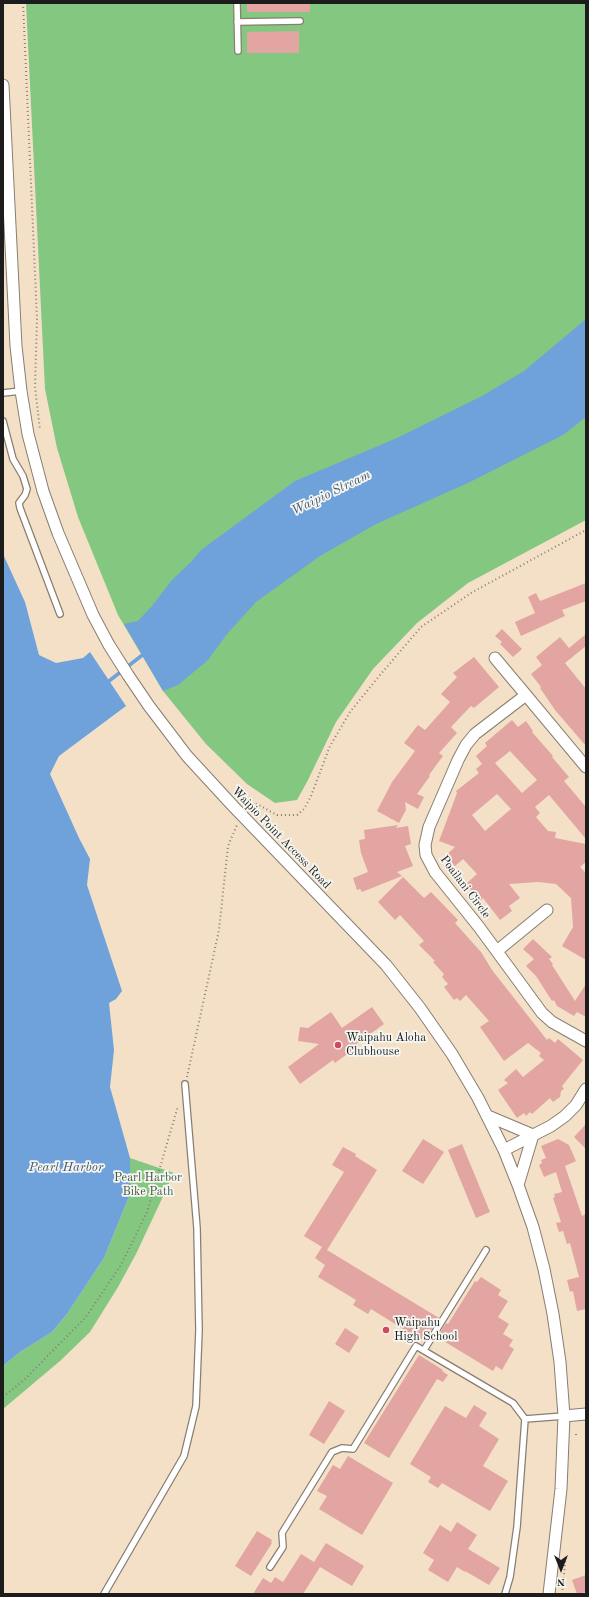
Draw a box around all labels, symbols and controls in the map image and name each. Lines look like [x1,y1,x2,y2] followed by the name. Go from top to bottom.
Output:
[289,467,373,519] water label: Waipio Stream
[229,784,333,892] street label: Waipio Point Access Road
[437,853,493,921] street label: Poailani Circle
[346,1031,426,1059] place label: Waipahu Aloha Clubhouse
[333,1040,343,1050] marker: Waipahu Aloha Clubhouse
[29,1160,103,1176] water label: Pearl Harbor
[114,1171,182,1199] park label: Pearl Harbor Bike Path
[394,1316,457,1344] place label: Waipahu High School
[381,1325,391,1335] marker: Waipahu High School
[541,1549,581,1589] north arrow
[557,1576,565,1587] text: N

